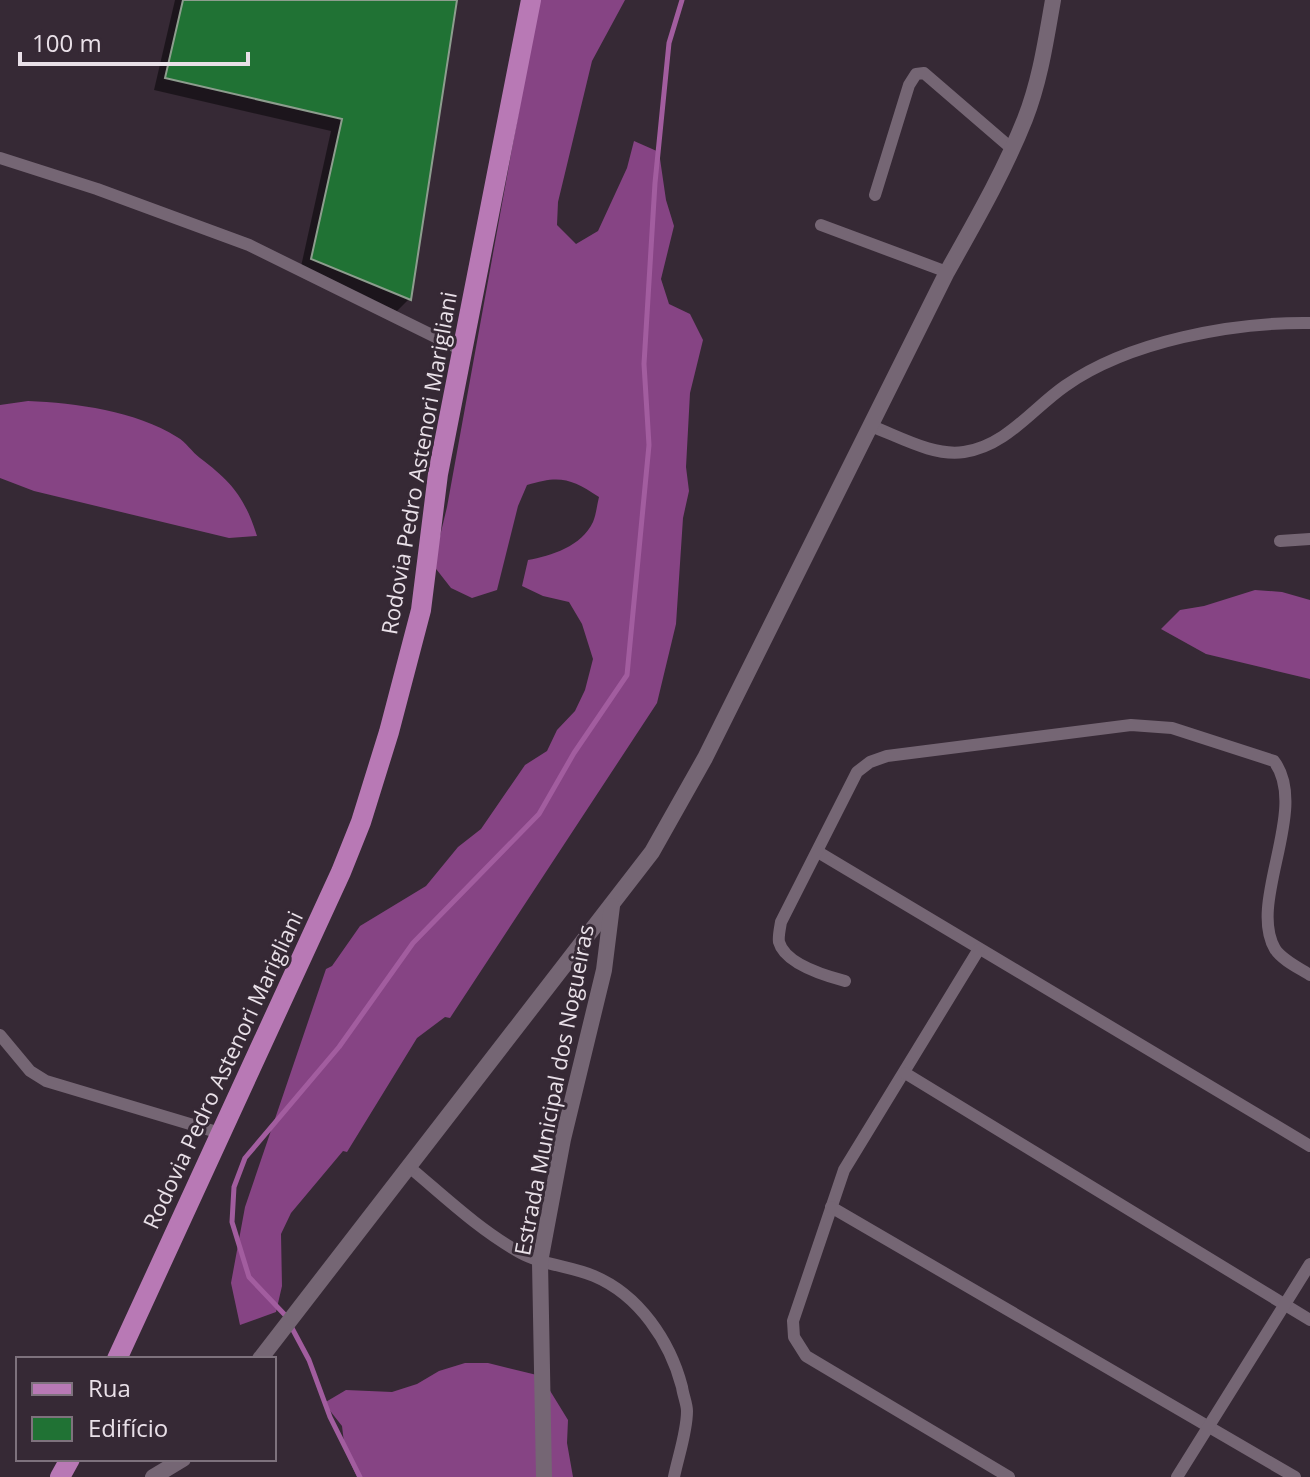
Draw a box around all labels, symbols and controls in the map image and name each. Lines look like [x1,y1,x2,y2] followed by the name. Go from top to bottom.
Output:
[20,16,248,66] scale bar
[32,26,102,59] text: 100 m
[373,289,463,637] street label: Rodovia Pedro Astenori Marigliani
[135,906,309,1233] street label: Rodovia Pedro Astenori Marigliani
[506,922,600,1258] street label: Estrada Municipal dos Nogueiras
[16,1357,276,1461] legend
[88,1371,131,1404] text: Rua
[88,1411,168,1444] text: Edifício

